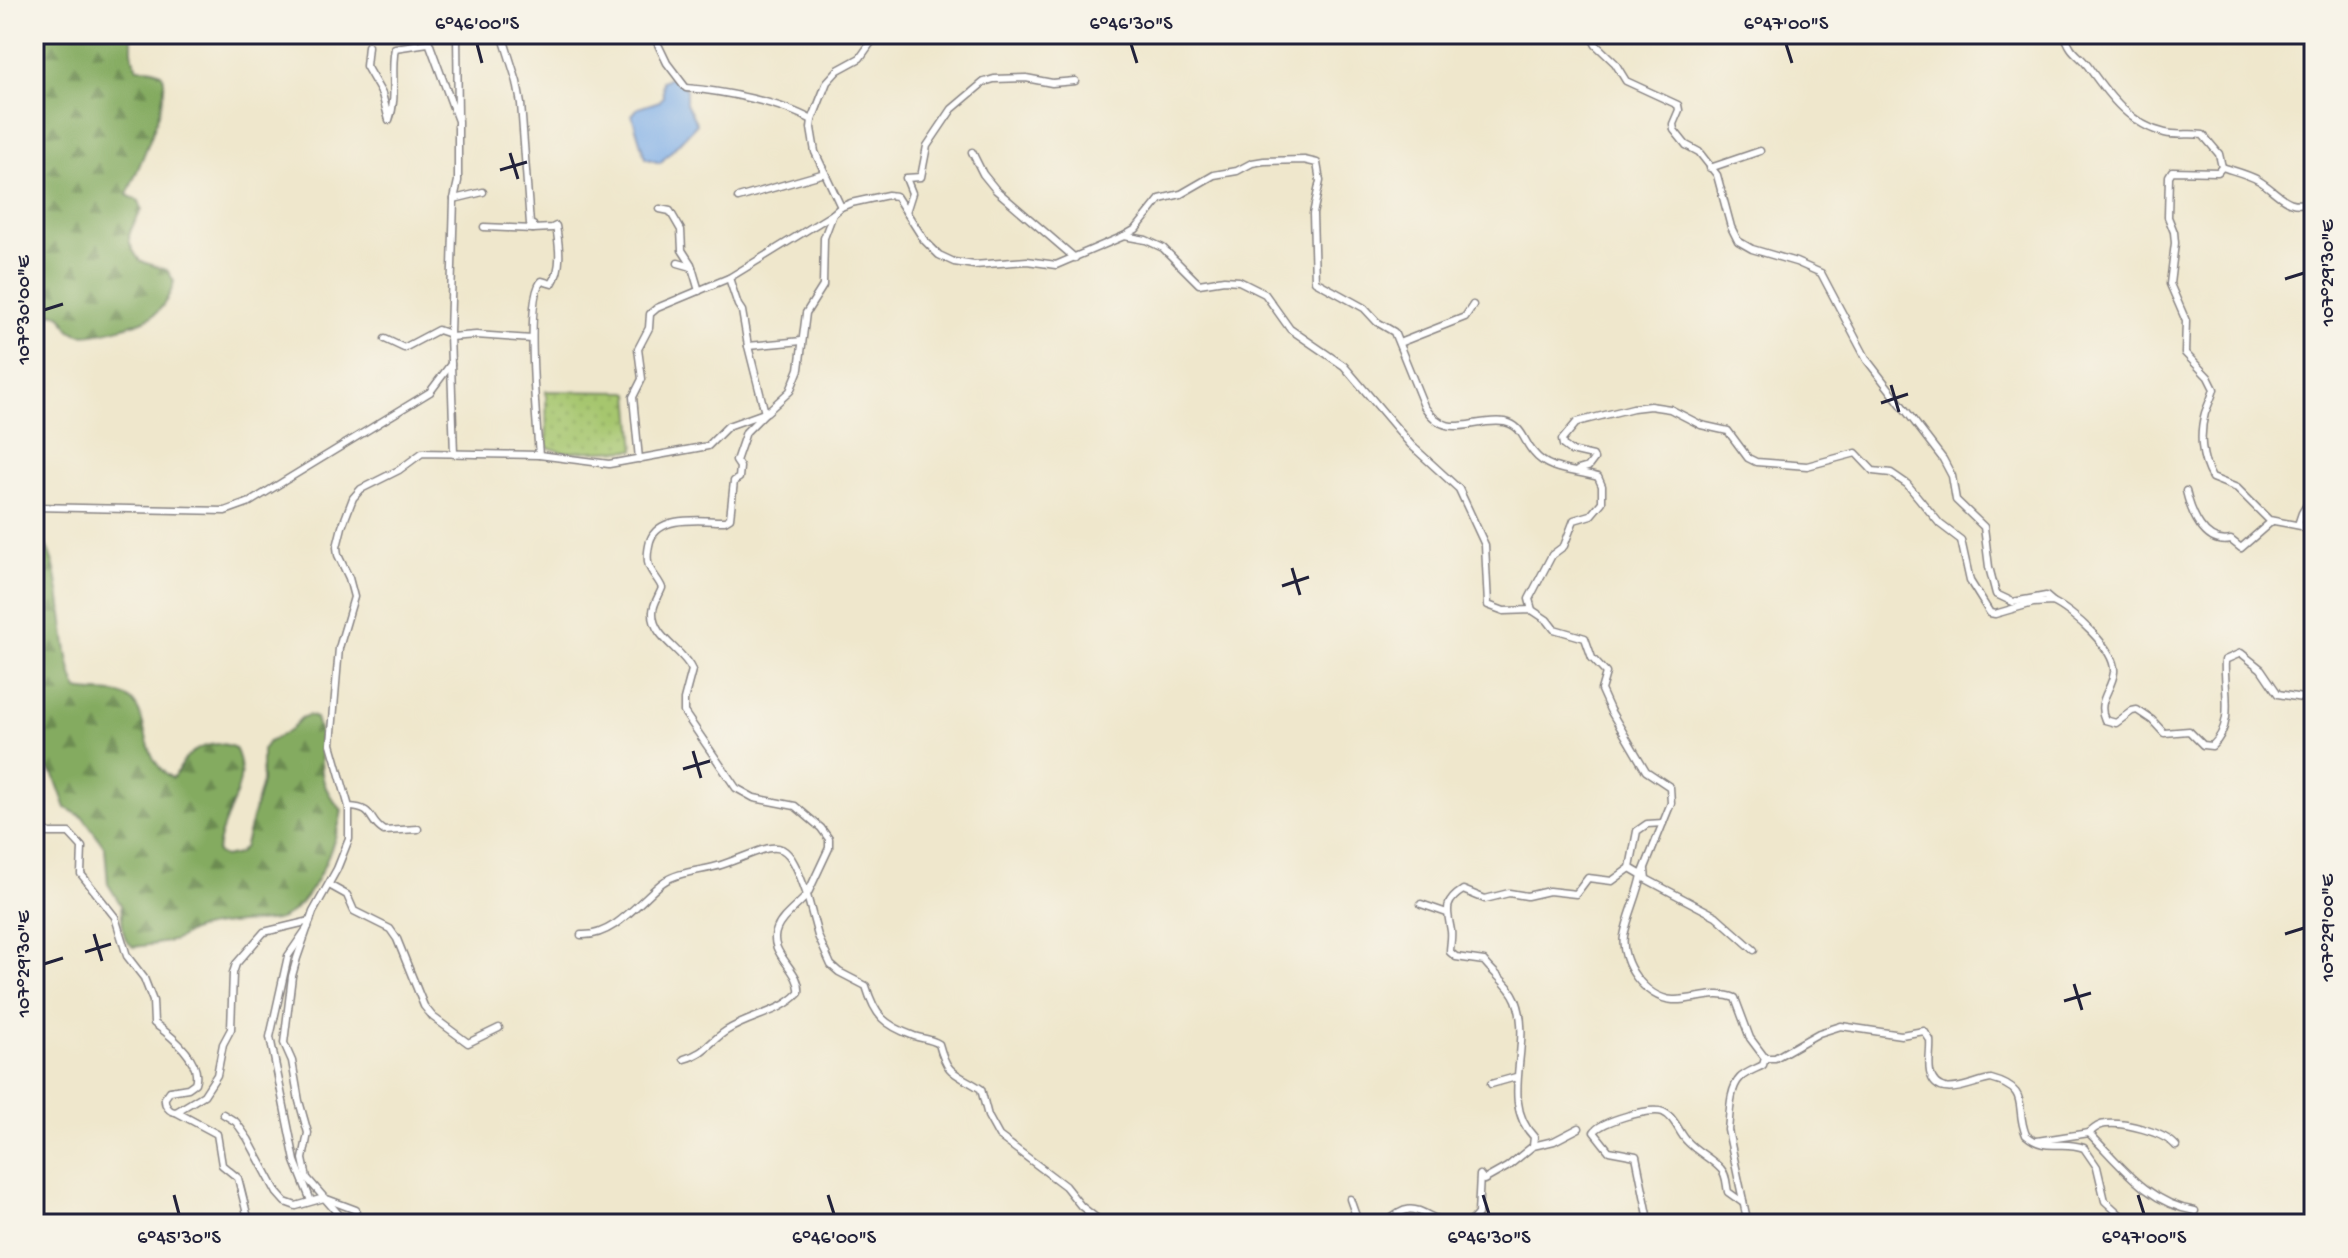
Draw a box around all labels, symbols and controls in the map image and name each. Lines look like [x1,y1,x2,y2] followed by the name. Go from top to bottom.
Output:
[435,14,520,37] text: 6°46'00"S
[1089,14,1173,37] text: 6°46'30"S
[1744,14,1829,37] text: 6°47'00"S
[2318,218,2341,327] text: 107°29'30"E
[14,254,37,366] text: 107°30'00"E
[2318,873,2341,983] text: 107°29'00"E
[14,909,37,1018] text: 107°29'30"E
[137,1228,221,1251] text: 6°45'30"S
[792,1228,877,1251] text: 6°46'00"S
[1447,1228,1531,1251] text: 6°46'30"S
[2102,1228,2187,1251] text: 6°47'00"S

